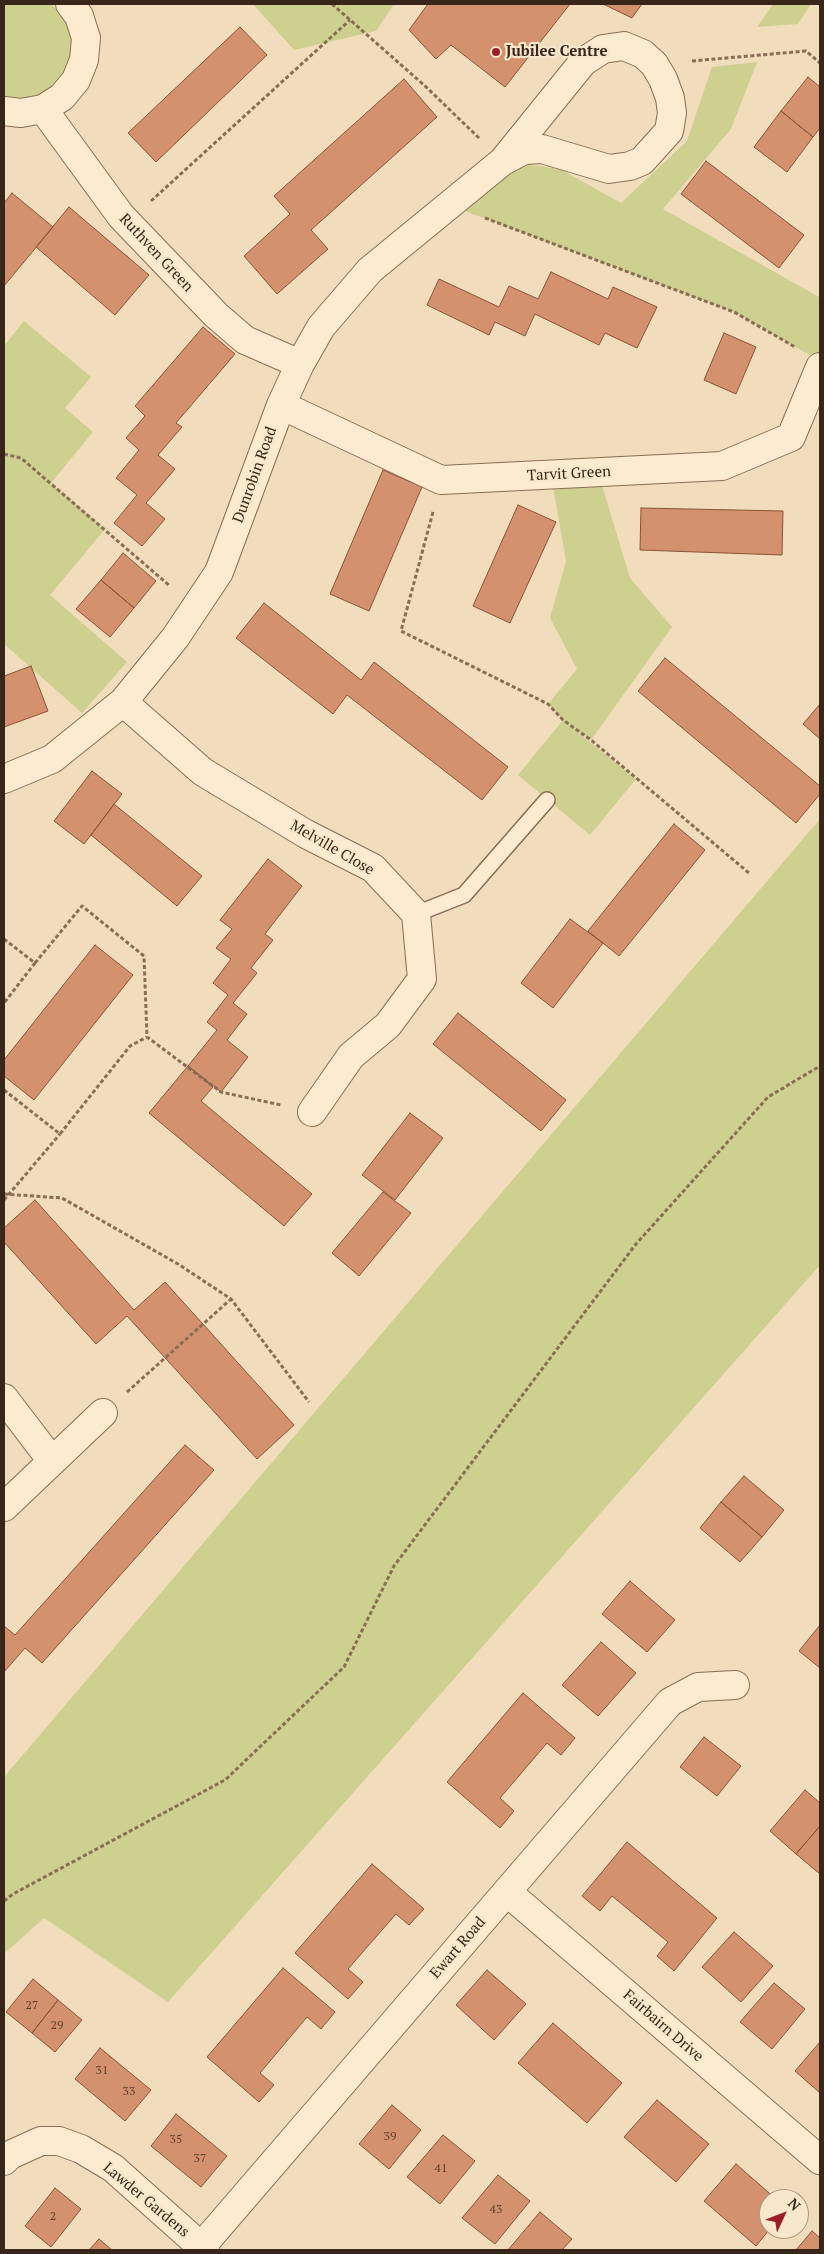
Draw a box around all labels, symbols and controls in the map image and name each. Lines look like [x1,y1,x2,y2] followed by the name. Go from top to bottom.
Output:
[506,43,607,61] place label: Jubilee Centre
[490,46,502,58] marker: Jubilee Centre
[115,210,197,296] street label: Ruthven Green
[229,425,281,525] street label: Dunrobin Road
[527,463,611,485] street label: Tarvit Green
[287,817,377,879] street label: Melville Close
[426,1914,490,1982] street label: Ewart Road
[619,1986,707,2066] street label: Fairbairn Drive
[26,1999,38,2013] house number: 27
[51,2019,63,2033] house number: 29
[96,2064,108,2078] house number: 31
[123,2085,135,2099] house number: 33
[384,2130,396,2144] house number: 39
[170,2133,182,2147] house number: 35
[194,2152,206,2166] house number: 37
[99,2159,193,2241] street label: Lawder Gardens
[435,2162,447,2176] house number: 41
[759,2189,809,2239] north arrow
[784,2194,805,2214] text: N
[490,2203,502,2217] house number: 43
[50,2210,56,2224] house number: 2

